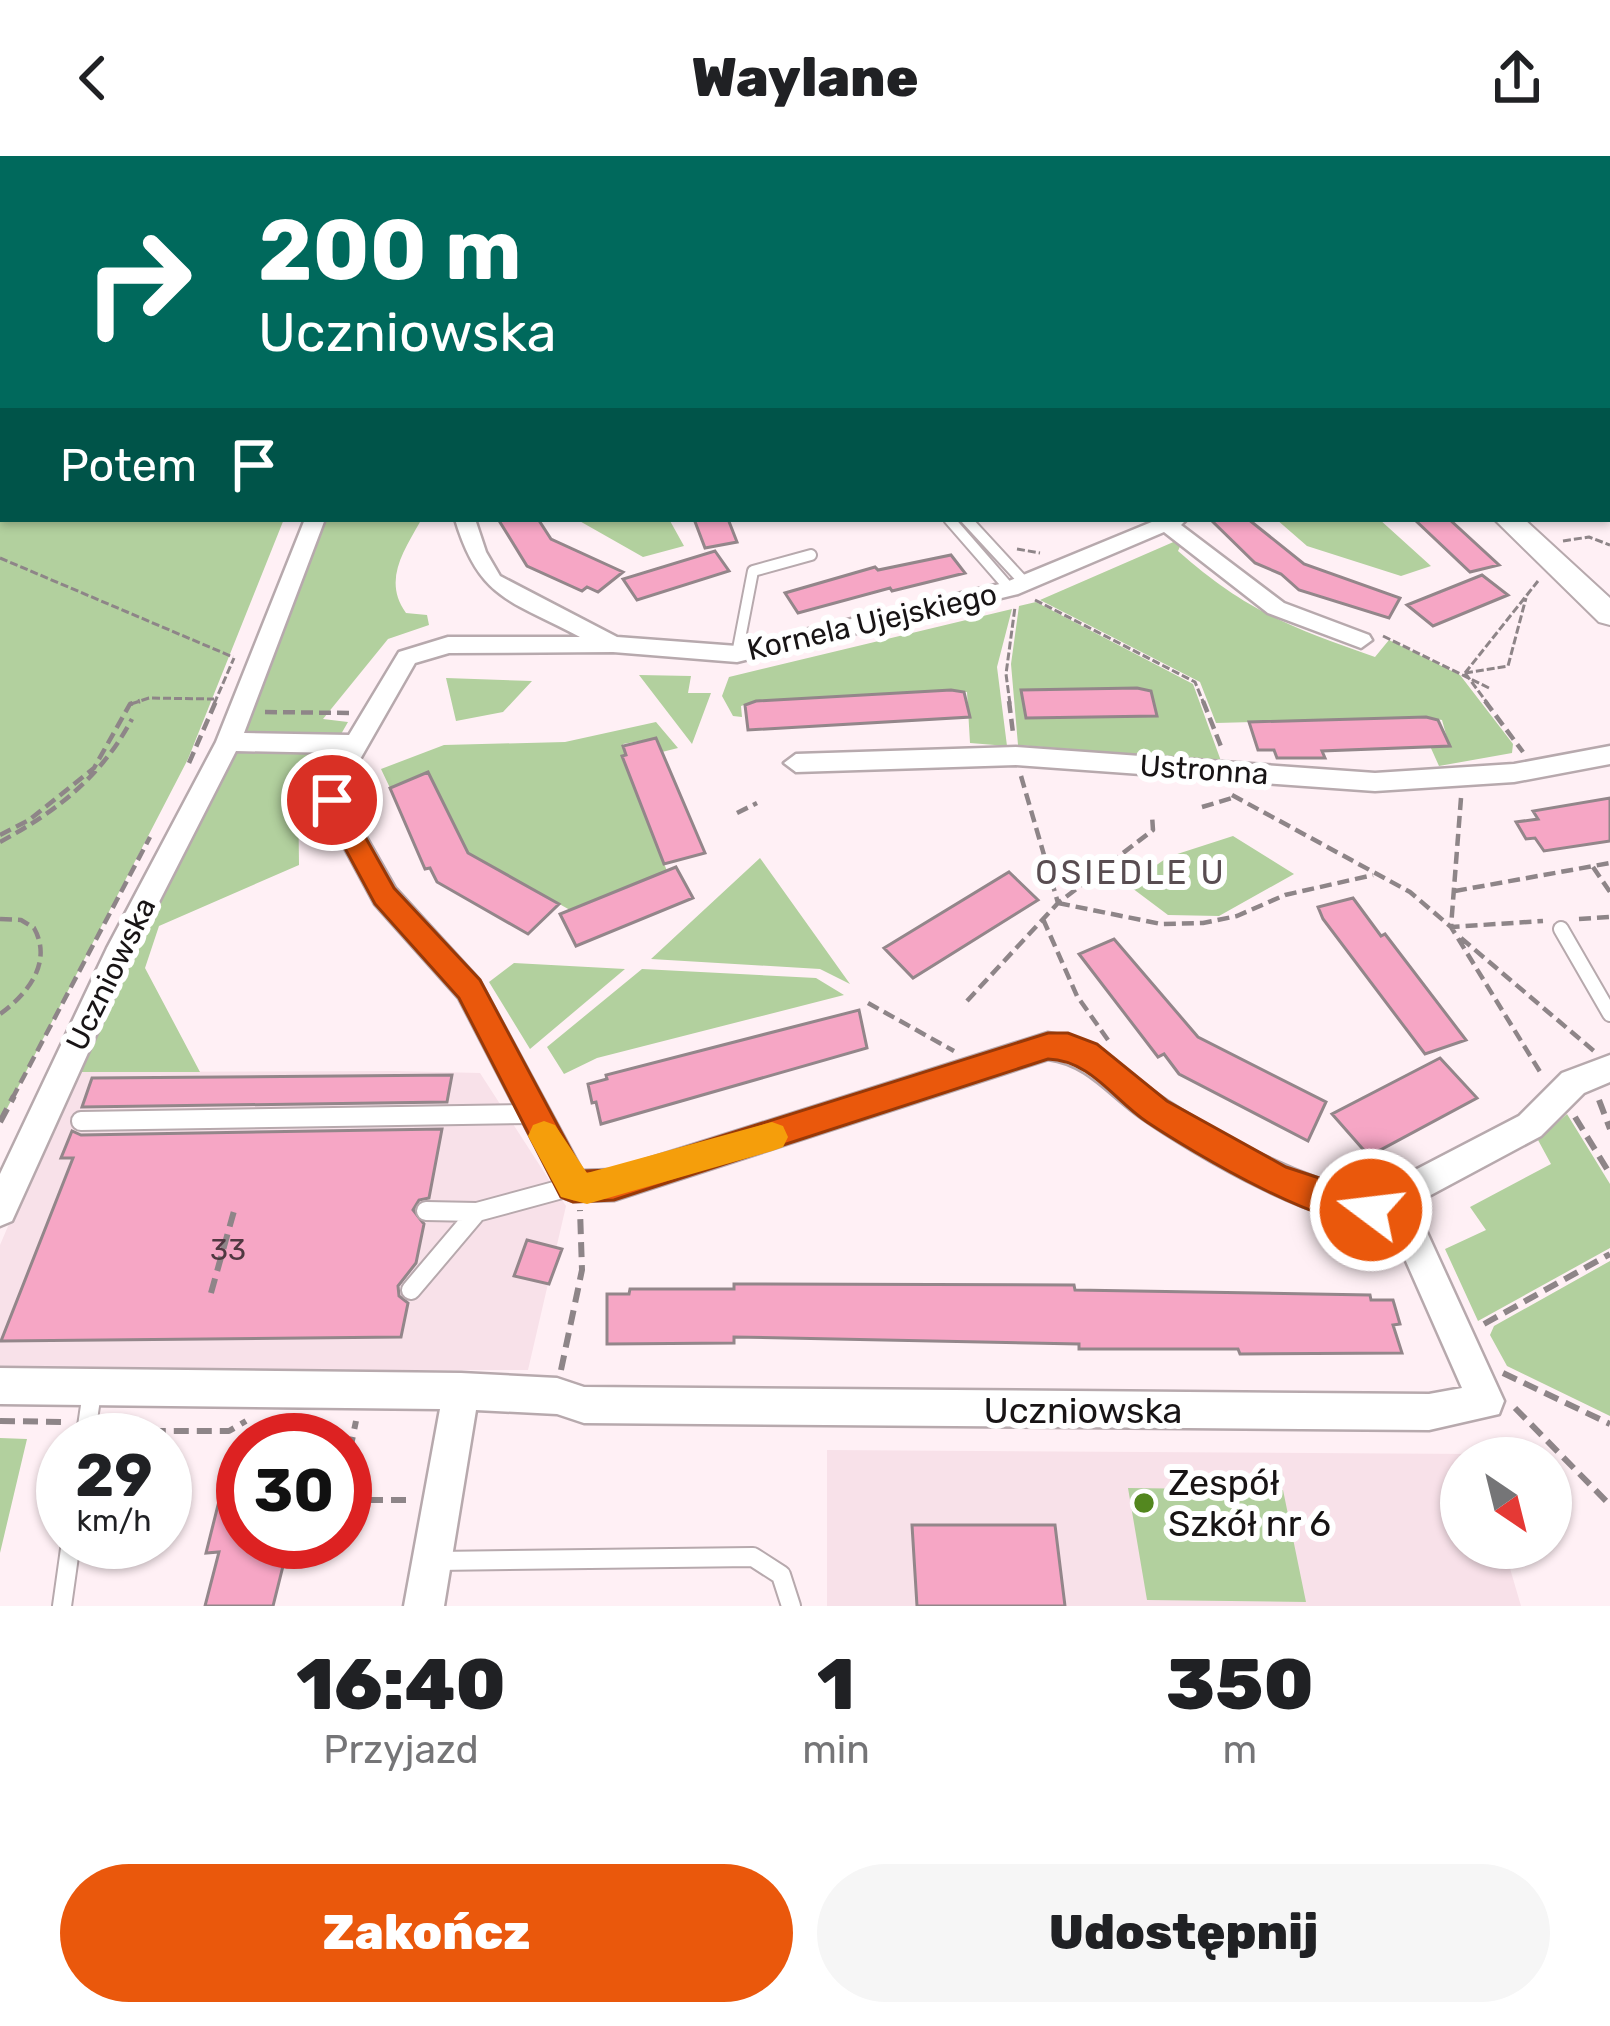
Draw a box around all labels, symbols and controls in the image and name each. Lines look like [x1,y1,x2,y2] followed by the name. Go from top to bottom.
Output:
[60,45,126,111] icon: back
[1484,45,1550,111] icon: share
[691,46,919,110] text: Waylane
[258,200,522,300] text: 200 m
[60,204,216,360] icon: right
[258,301,557,365] text: Uczniowska
[221,432,287,498] icon: arrive
[60,439,197,492] text: Potem
[744,576,1000,668] street label: Kornela Ujejskiego
[1138,748,1270,792] street label: Ustronna
[281,749,383,851] pin
[299,767,365,833] icon: arrive
[1035,853,1227,892] district label: OSIEDLE U
[58,892,164,1056] street label: Uczniowska
[1308,1147,1434,1273] position arrow
[210,1232,246,1268] house number: 33
[984,1389,1183,1432] street label: Uczniowska
[216,1413,372,1569] speed limit sign: 30
[1440,1437,1572,1569] north arrow
[1440,1437,1572,1569] map controls
[75,1440,153,1511] text: 29
[1168,1461,1331,1545] place label: Zespół Szkół nr 6
[1131,1490,1157,1516] marker: Zespół Szkół nr 6
[77,1503,151,1539] text: km/h
[296,1642,506,1727] text: 16:40
[817,1642,855,1727] text: 1
[1166,1642,1314,1727] text: 350
[323,1727,479,1773] text: Przyjazd
[802,1727,870,1773] text: min
[1223,1727,1257,1773] text: m
[60,1864,793,2002] button: Zakończ
[817,1864,1550,2002] button: Udostępnij

